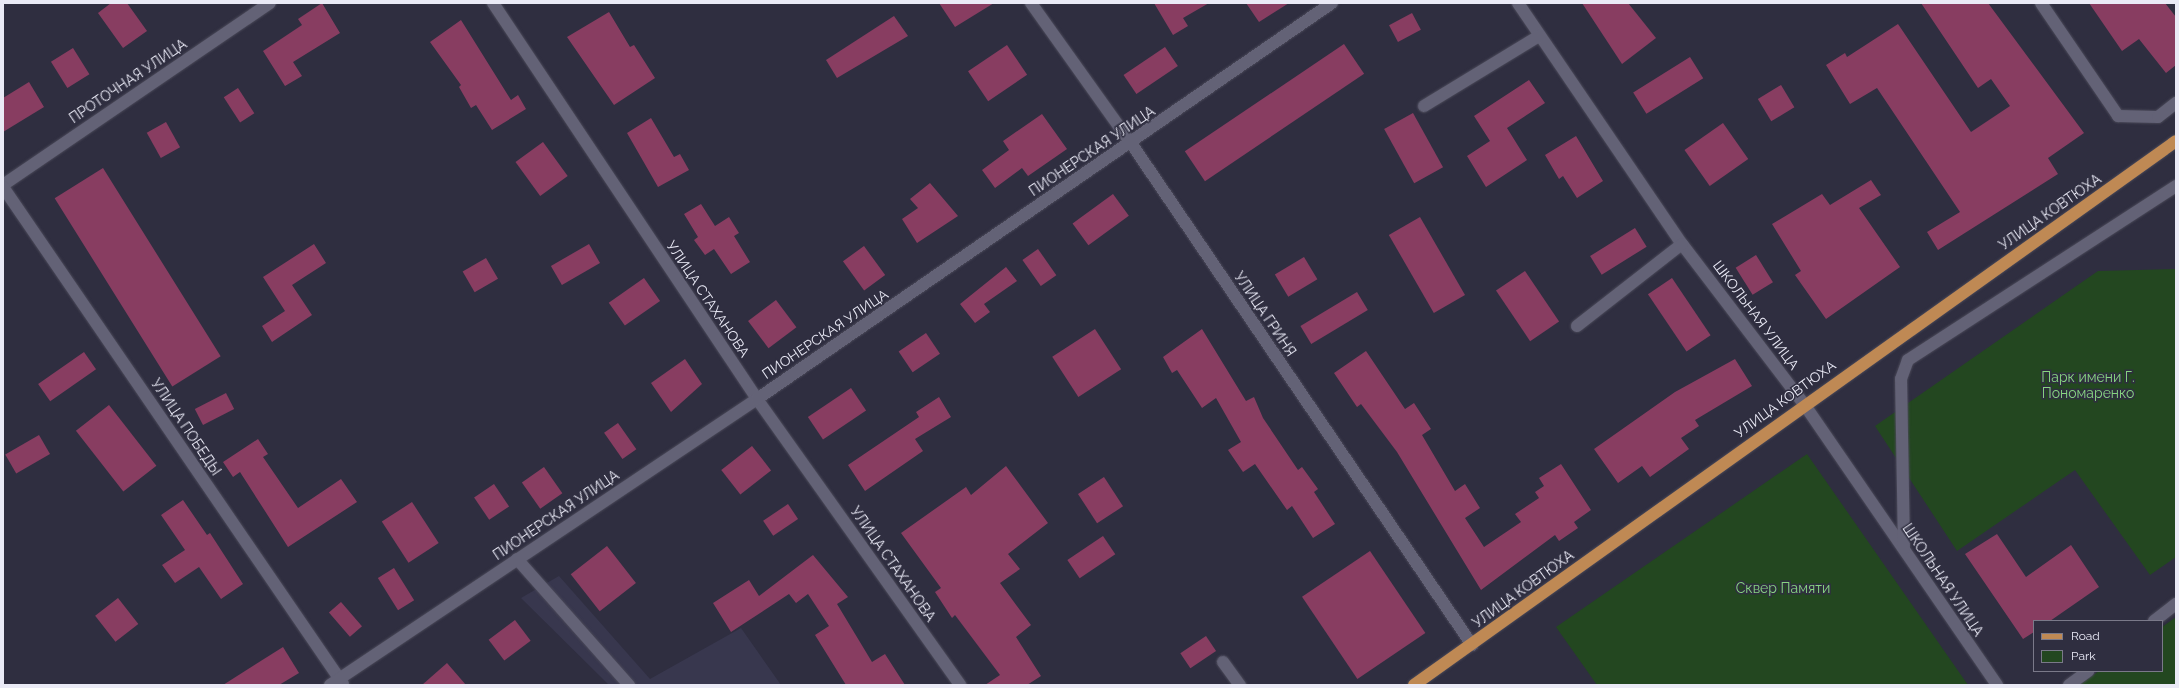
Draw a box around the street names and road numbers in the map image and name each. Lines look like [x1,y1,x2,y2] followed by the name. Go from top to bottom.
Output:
[66,35,190,127] street label: ПРОТОЧНАЯ УЛИЦА
[1026,103,1158,199] street label: ПИОНЕРСКАЯ УЛИЦА
[1995,170,2105,254] street label: УЛИЦА КОВТЮХА
[663,237,753,361] street label: УЛИЦА СТАХАНОВА
[1709,257,1803,373] street label: ШКОЛЬНАЯ УЛИЦА
[1230,268,1300,360] street label: УЛИЦА ГРИНЯ
[759,286,891,382] street label: ПИОНЕРСКАЯ УЛИЦА
[1731,357,1839,441] street label: УЛИЦА КОВТЮХА
[147,375,225,479] street label: УЛИЦА ПОБЕДЫ
[490,467,622,563] street label: ПИОНЕРСКАЯ УЛИЦА
[847,503,939,625] street label: УЛИЦА СТАХАНОВА
[1899,520,1987,640] street label: ШКОЛЬНАЯ УЛИЦА
[1469,547,1577,631] street label: УЛИЦА КОВТЮХА

